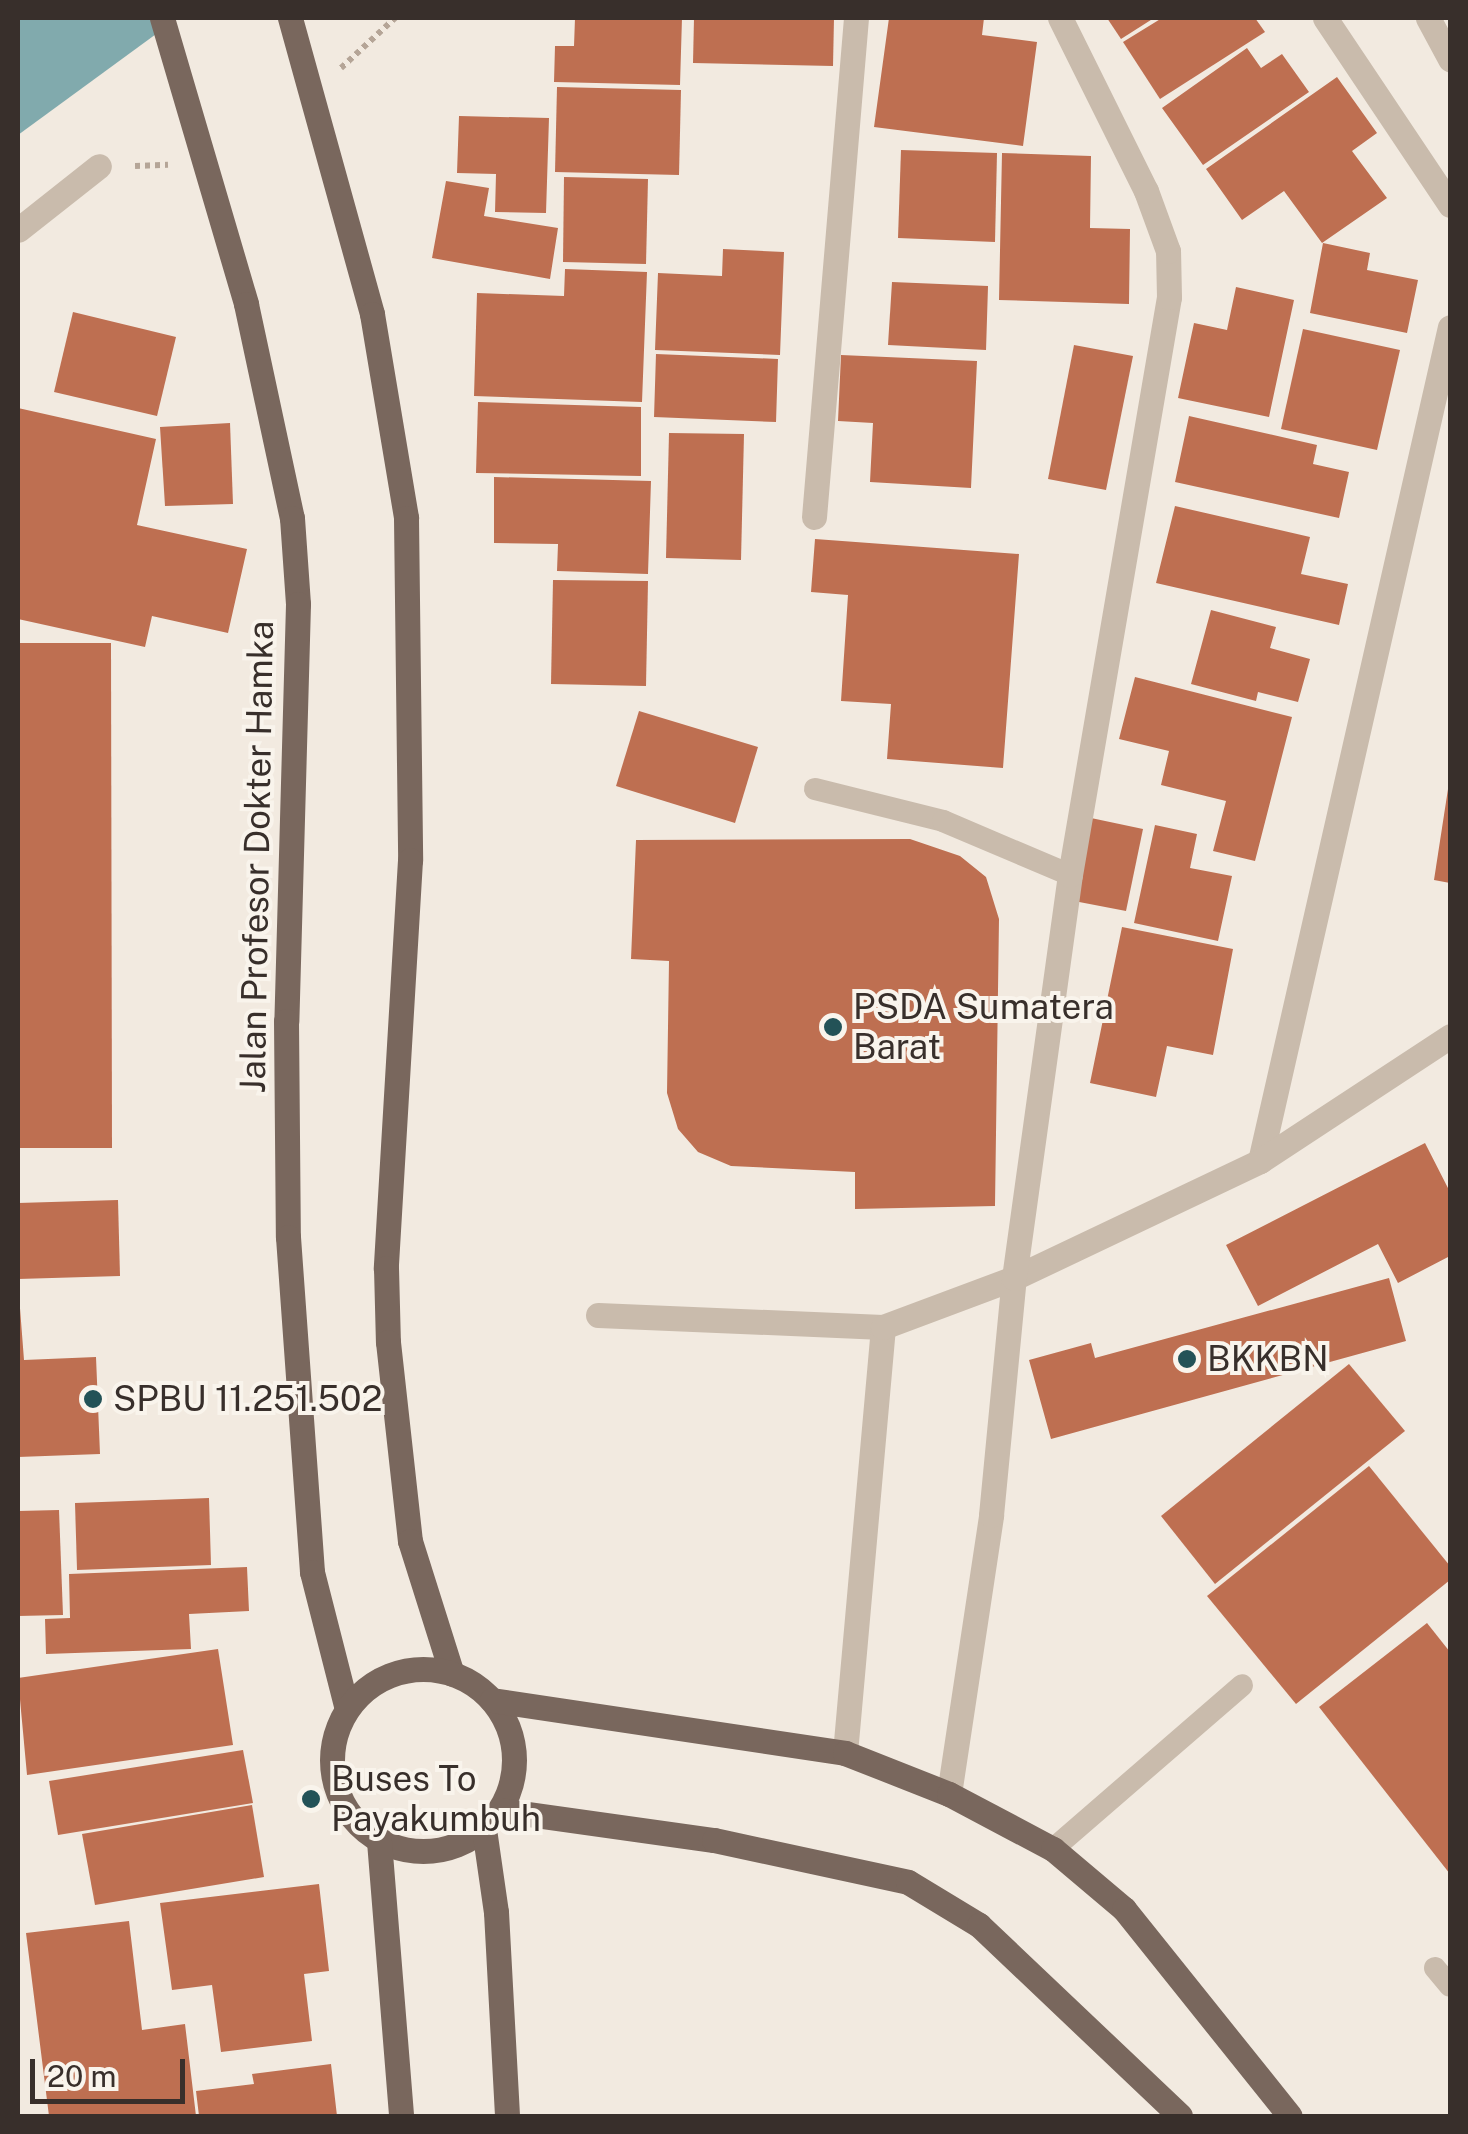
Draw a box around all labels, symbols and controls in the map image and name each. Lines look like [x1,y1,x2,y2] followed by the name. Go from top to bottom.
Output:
[232,620,282,1094] street label: Jalan Profesor Dokter Hamka
[853,986,1114,1068] place label: PSDA Sumatera Barat
[822,1016,844,1038] marker: PSDA Sumatera Barat
[1207,1338,1329,1380] place label: BKKBN
[1176,1348,1198,1370] marker: BKKBN
[113,1378,382,1420] place label: SPBU 11.251.502
[82,1388,104,1410] marker: SPBU 11.251.502
[331,1758,541,1840] place label: Buses To Payakumbuh
[300,1788,322,1810] marker: Buses To Payakumbuh
[35,2039,190,2101] scale bar
[47,2058,116,2094] text: 20 m

